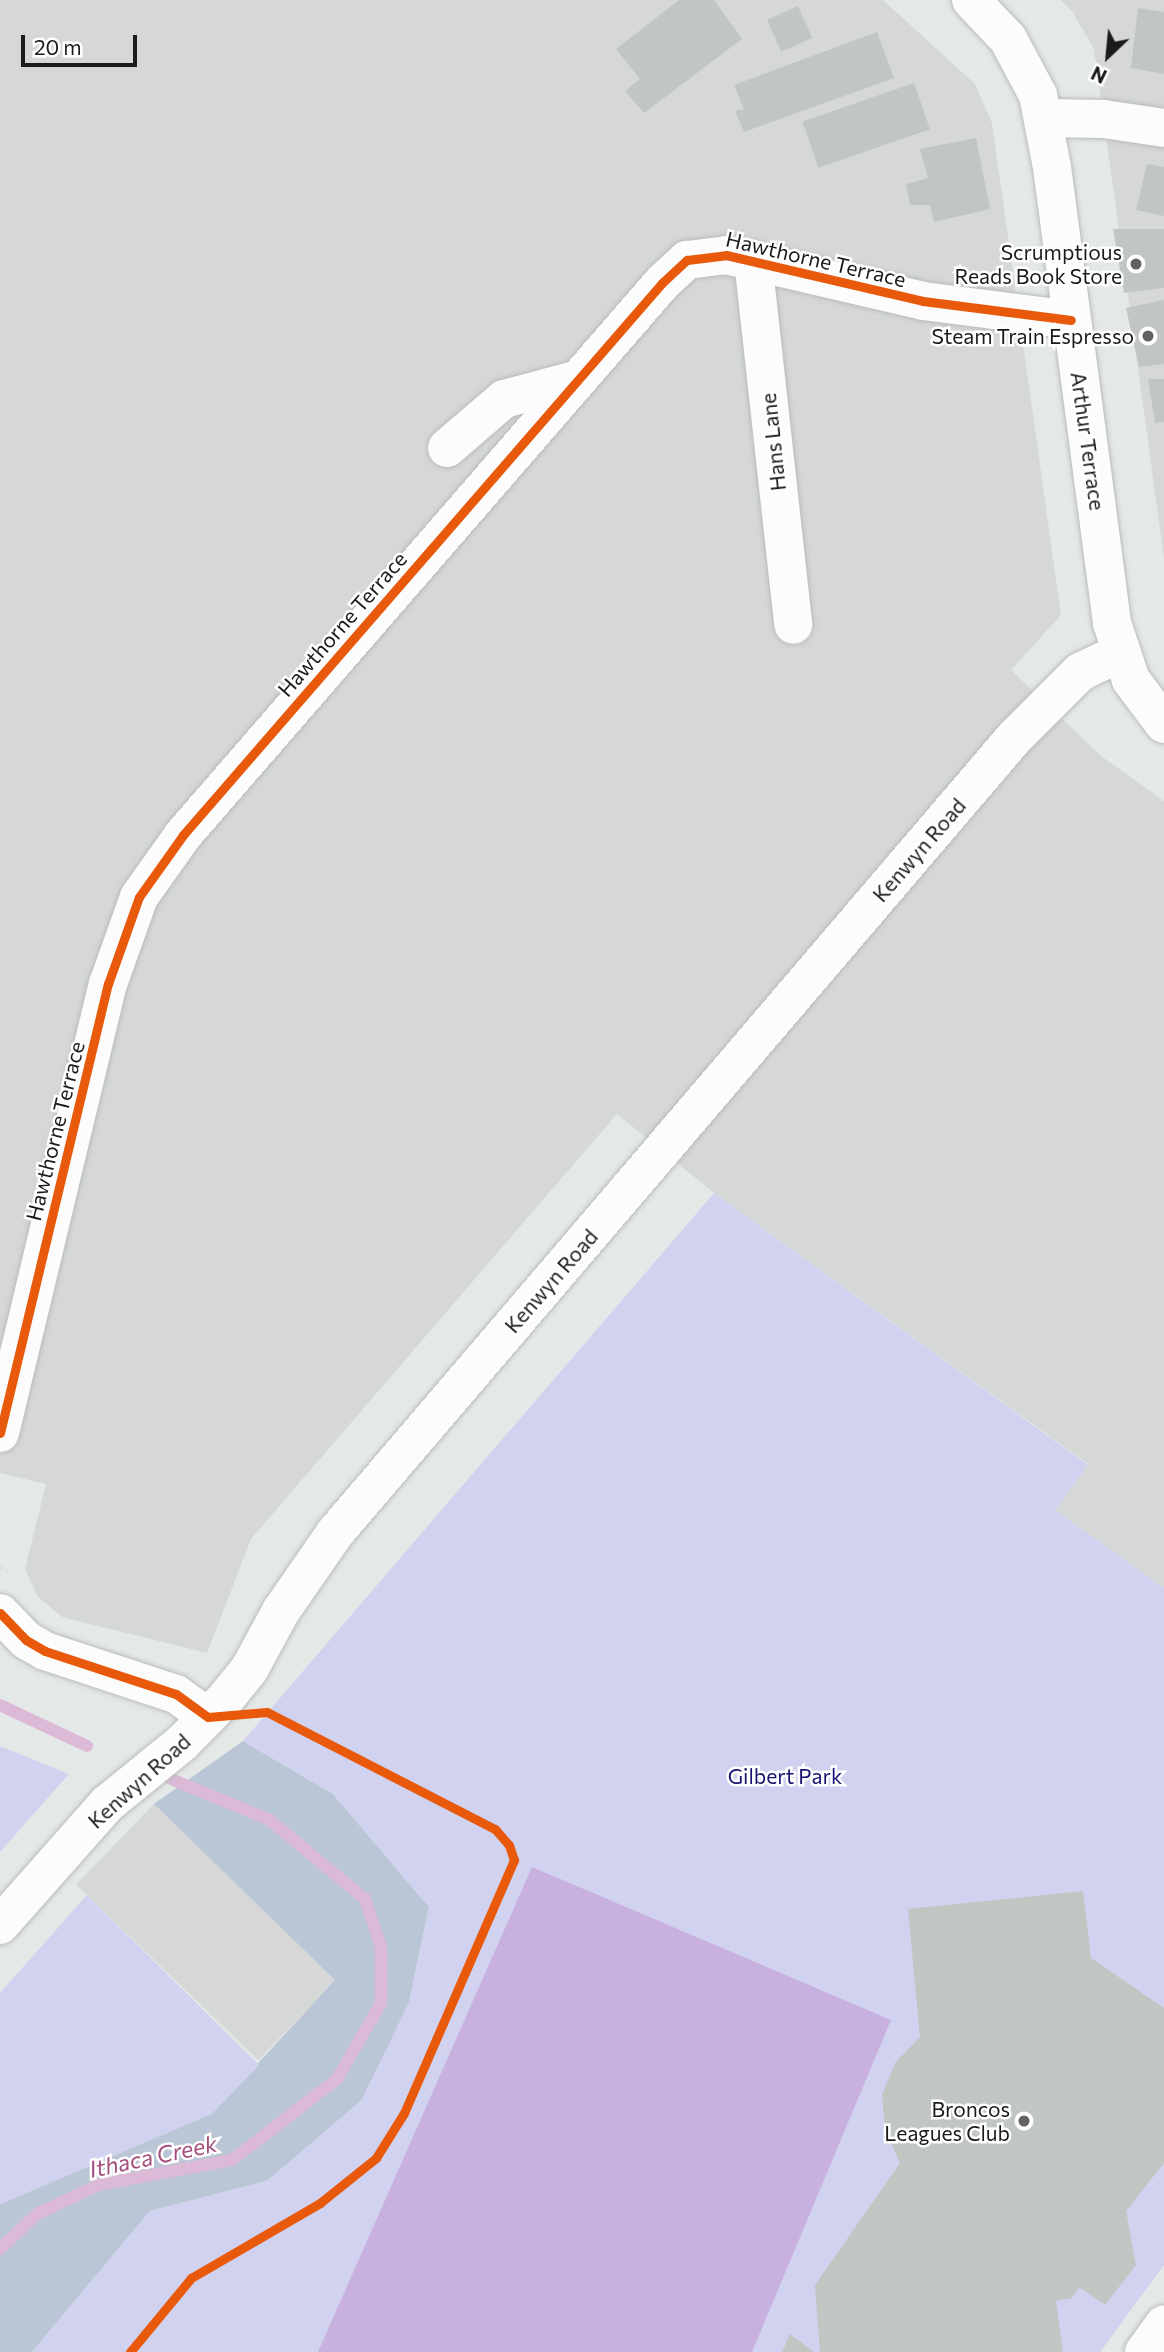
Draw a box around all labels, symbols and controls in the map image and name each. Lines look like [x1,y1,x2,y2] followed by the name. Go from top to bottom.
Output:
[24,21,140,65] scale bar
[1073,21,1143,91] north arrow
[34,34,82,59] text: 20 m
[1087,62,1110,89] text: N
[724,226,908,292] street label: Hawthorne Terrace
[955,239,1122,289] place label: Scrumptious Reads Book Store
[1128,256,1144,272] marker: Scrumptious Reads Book Store
[932,323,1134,349] place label: Steam Train Espresso
[1140,328,1156,344] marker: Steam Train Espresso
[1066,370,1110,512] street label: Arthur Terrace
[755,392,791,492] street label: Hans Lane
[272,546,412,702] street label: Hawthorne Terrace
[867,793,971,907] street label: Kenwyn Road
[21,1039,89,1223] street label: Hawthorne Terrace
[499,1224,603,1338] street label: Kenwyn Road
[83,1728,195,1834] street label: Kenwyn Road
[728,1763,842,1789] park label: Gilbert Park
[884,2096,1010,2146] place label: Broncos Leagues Club
[1016,2113,1032,2129] marker: Broncos Leagues Club
[86,2129,220,2183] water label: Ithaca Creek

